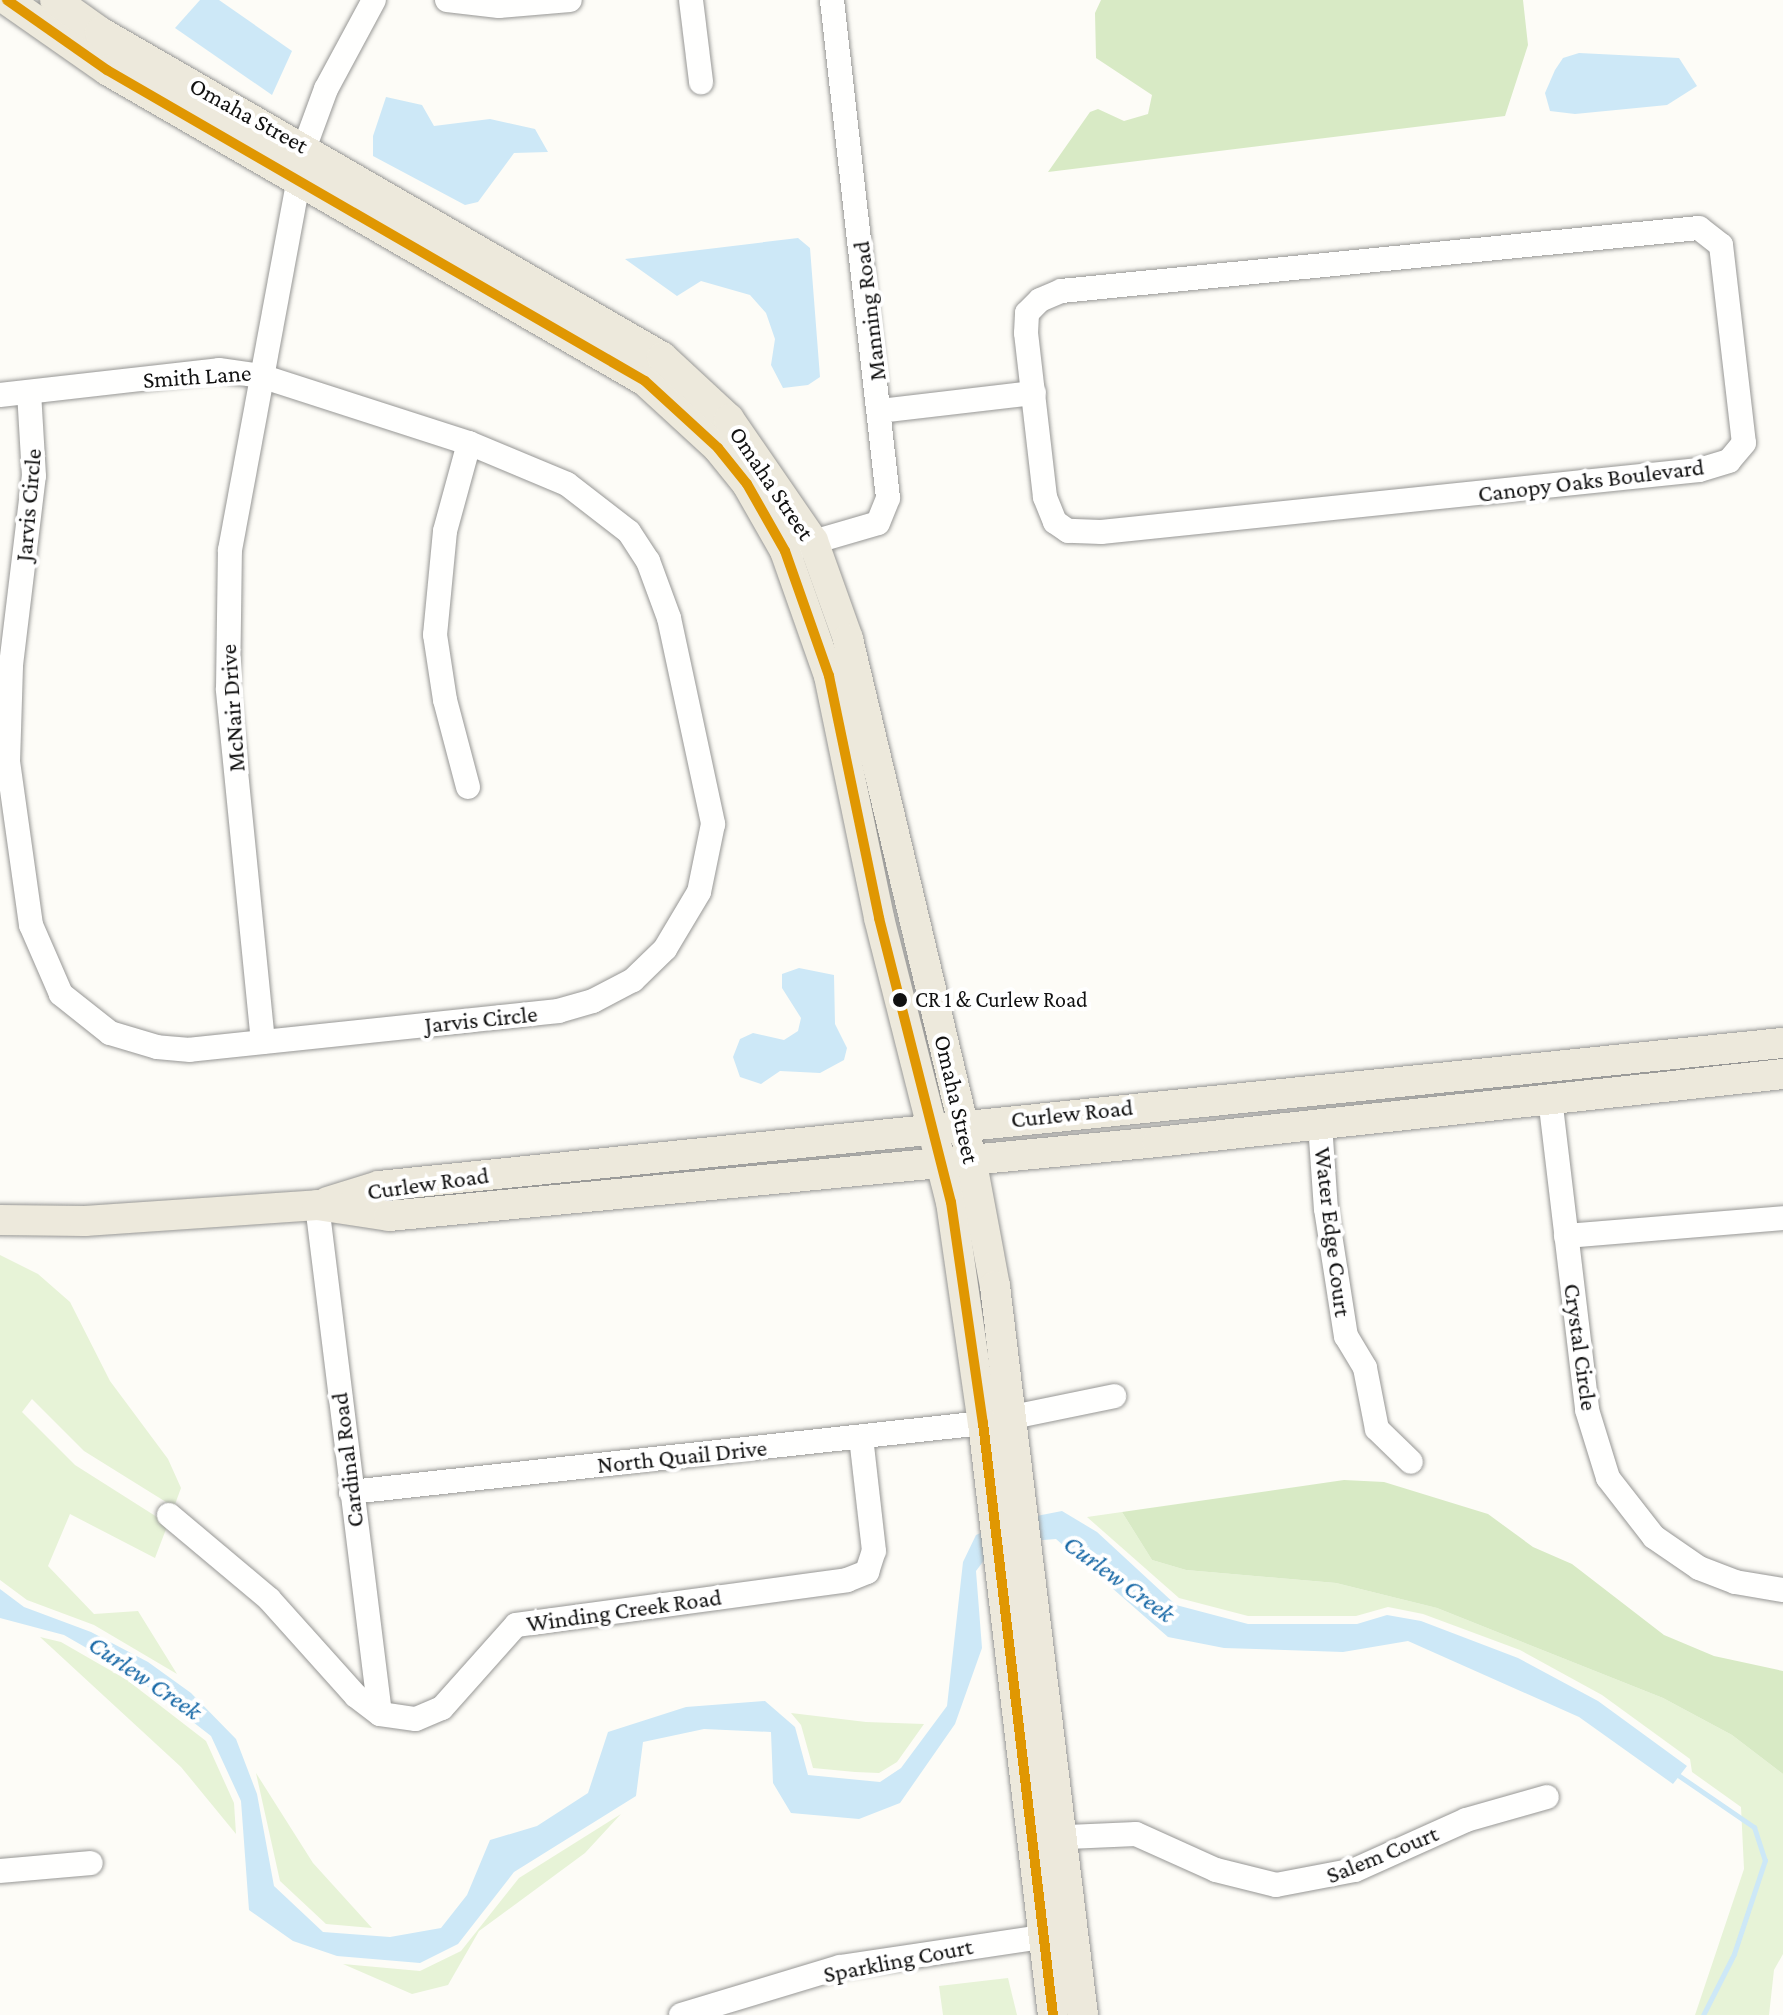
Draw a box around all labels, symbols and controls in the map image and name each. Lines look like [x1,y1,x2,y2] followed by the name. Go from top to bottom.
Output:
[185,71,313,159] street label: Omaha Street
[846,239,892,383] street label: Manning Road
[142,358,252,394] street label: Smith Lane
[723,421,821,545] street label: Omaha Street
[9,447,47,563] street label: Jarvis Circle
[1476,452,1706,508] street label: Canopy Oaks Boulevard
[213,643,251,773] street label: McNair Drive
[915,987,1088,1013] place label: CR 1 & Curlew Road
[892,992,908,1008] marker: CR 1 & Curlew Road
[423,999,539,1039] street label: Jarvis Circle
[928,1032,986,1166] street label: Omaha Street
[1009,1092,1135,1134] street label: Curlew Road
[1308,1145,1358,1319] street label: Water Edge Court
[365,1160,491,1206] street label: Curlew Road
[1558,1282,1604,1412] street label: Crystal Circle
[324,1391,370,1529] street label: Cardinal Road
[596,1433,768,1479] street label: North Quail Drive
[1057,1528,1181,1630] water label: Curlew Creek
[525,1582,723,1638] street label: Winding Creek Road
[83,1629,207,1727] water label: Curlew Creek
[1322,1819,1442,1889] street label: Salem Court
[821,1931,975,1989] street label: Sparkling Court

